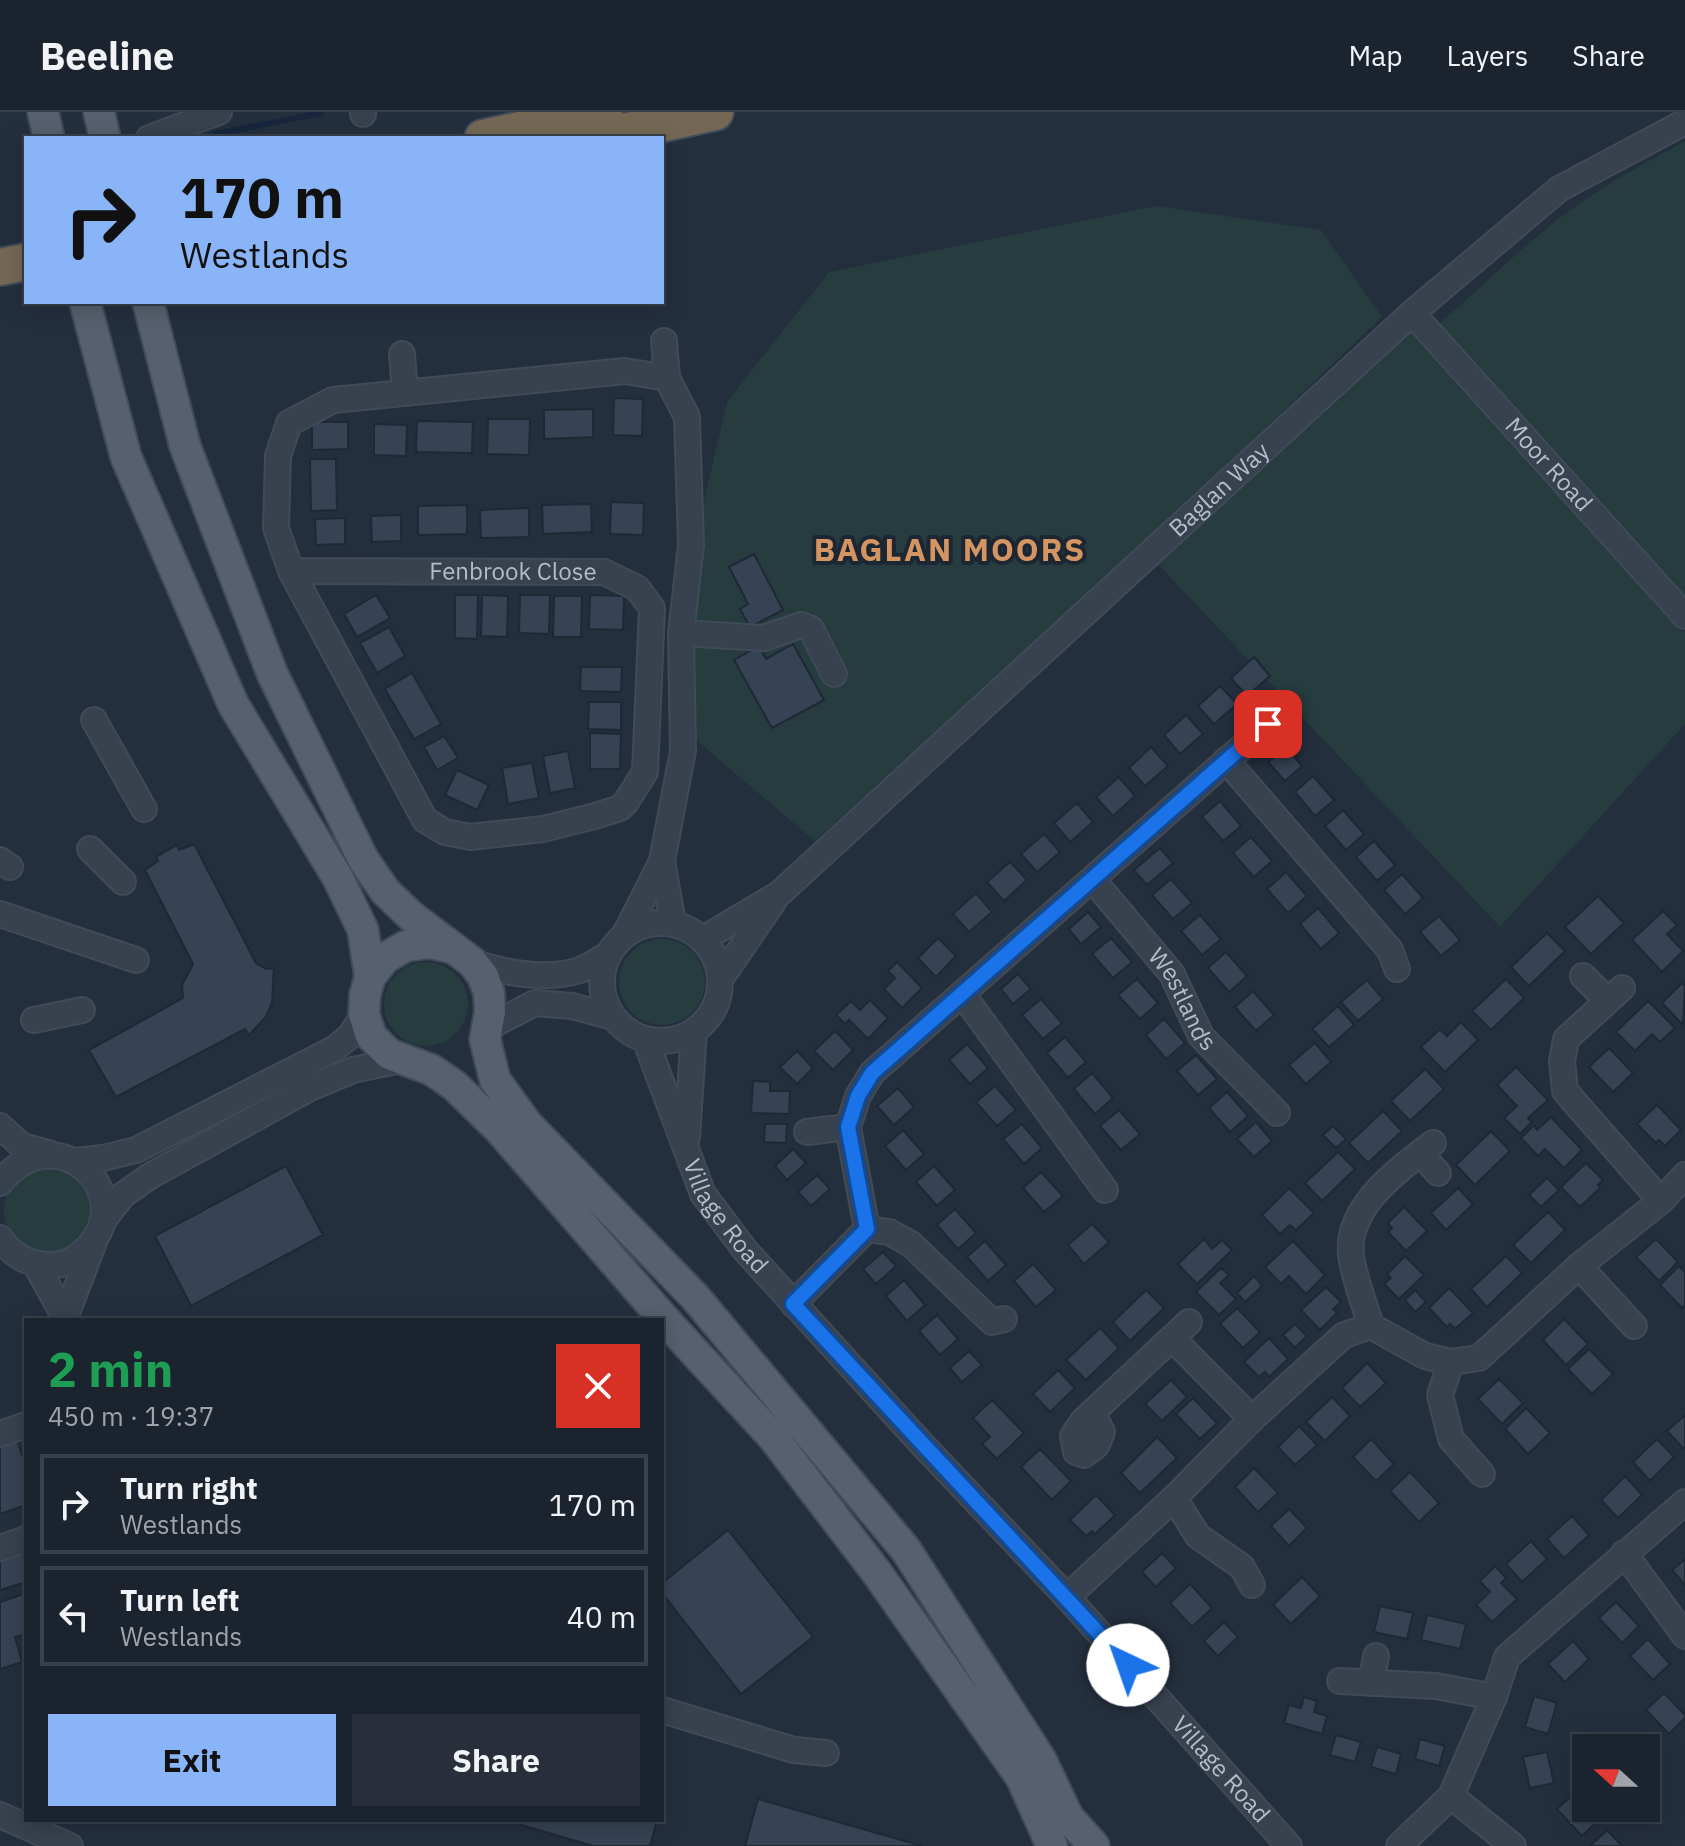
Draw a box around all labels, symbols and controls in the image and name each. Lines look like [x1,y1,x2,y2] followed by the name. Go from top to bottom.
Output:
[40,31,174,80] text: Beeline
[1348,37,1402,74] text: Map
[1446,37,1528,74] text: Layers
[1572,37,1645,74] text: Share
[180,161,344,233] text: 170 m
[48,168,152,272] icon: right
[180,231,349,278] text: Westlands
[1499,410,1600,518] street label: Moor Road
[1162,435,1276,543] street label: Baglan Way
[814,528,1086,570] district label: BAGLAN MOORS
[429,554,597,587] street label: Fenbrook Close
[1234,690,1302,758] pin
[1246,702,1290,746] icon: arrive
[1142,941,1224,1057] street label: Westlands
[676,1154,776,1280] street label: Village Road
[48,1338,173,1400] text: 2 min
[556,1344,640,1428] button: close
[48,1399,214,1433] text: 450 m · 19:37
[120,1468,258,1507] text: Turn right
[52,1482,96,1526] icon: right
[549,1485,636,1524] text: 170 m
[120,1507,242,1541] text: Westlands
[120,1580,239,1619] text: Turn left
[52,1594,96,1638] icon: left
[567,1597,636,1636] text: 40 m
[120,1619,242,1653] text: Westlands
[1086,1623,1170,1707] position arrow
[1165,1709,1278,1829] street label: Village Road
[48,1714,336,1806] button: Exit
[352,1714,640,1806] button: Share
[1572,1734,1660,1822] north arrow
[1572,1734,1660,1822] map controls

